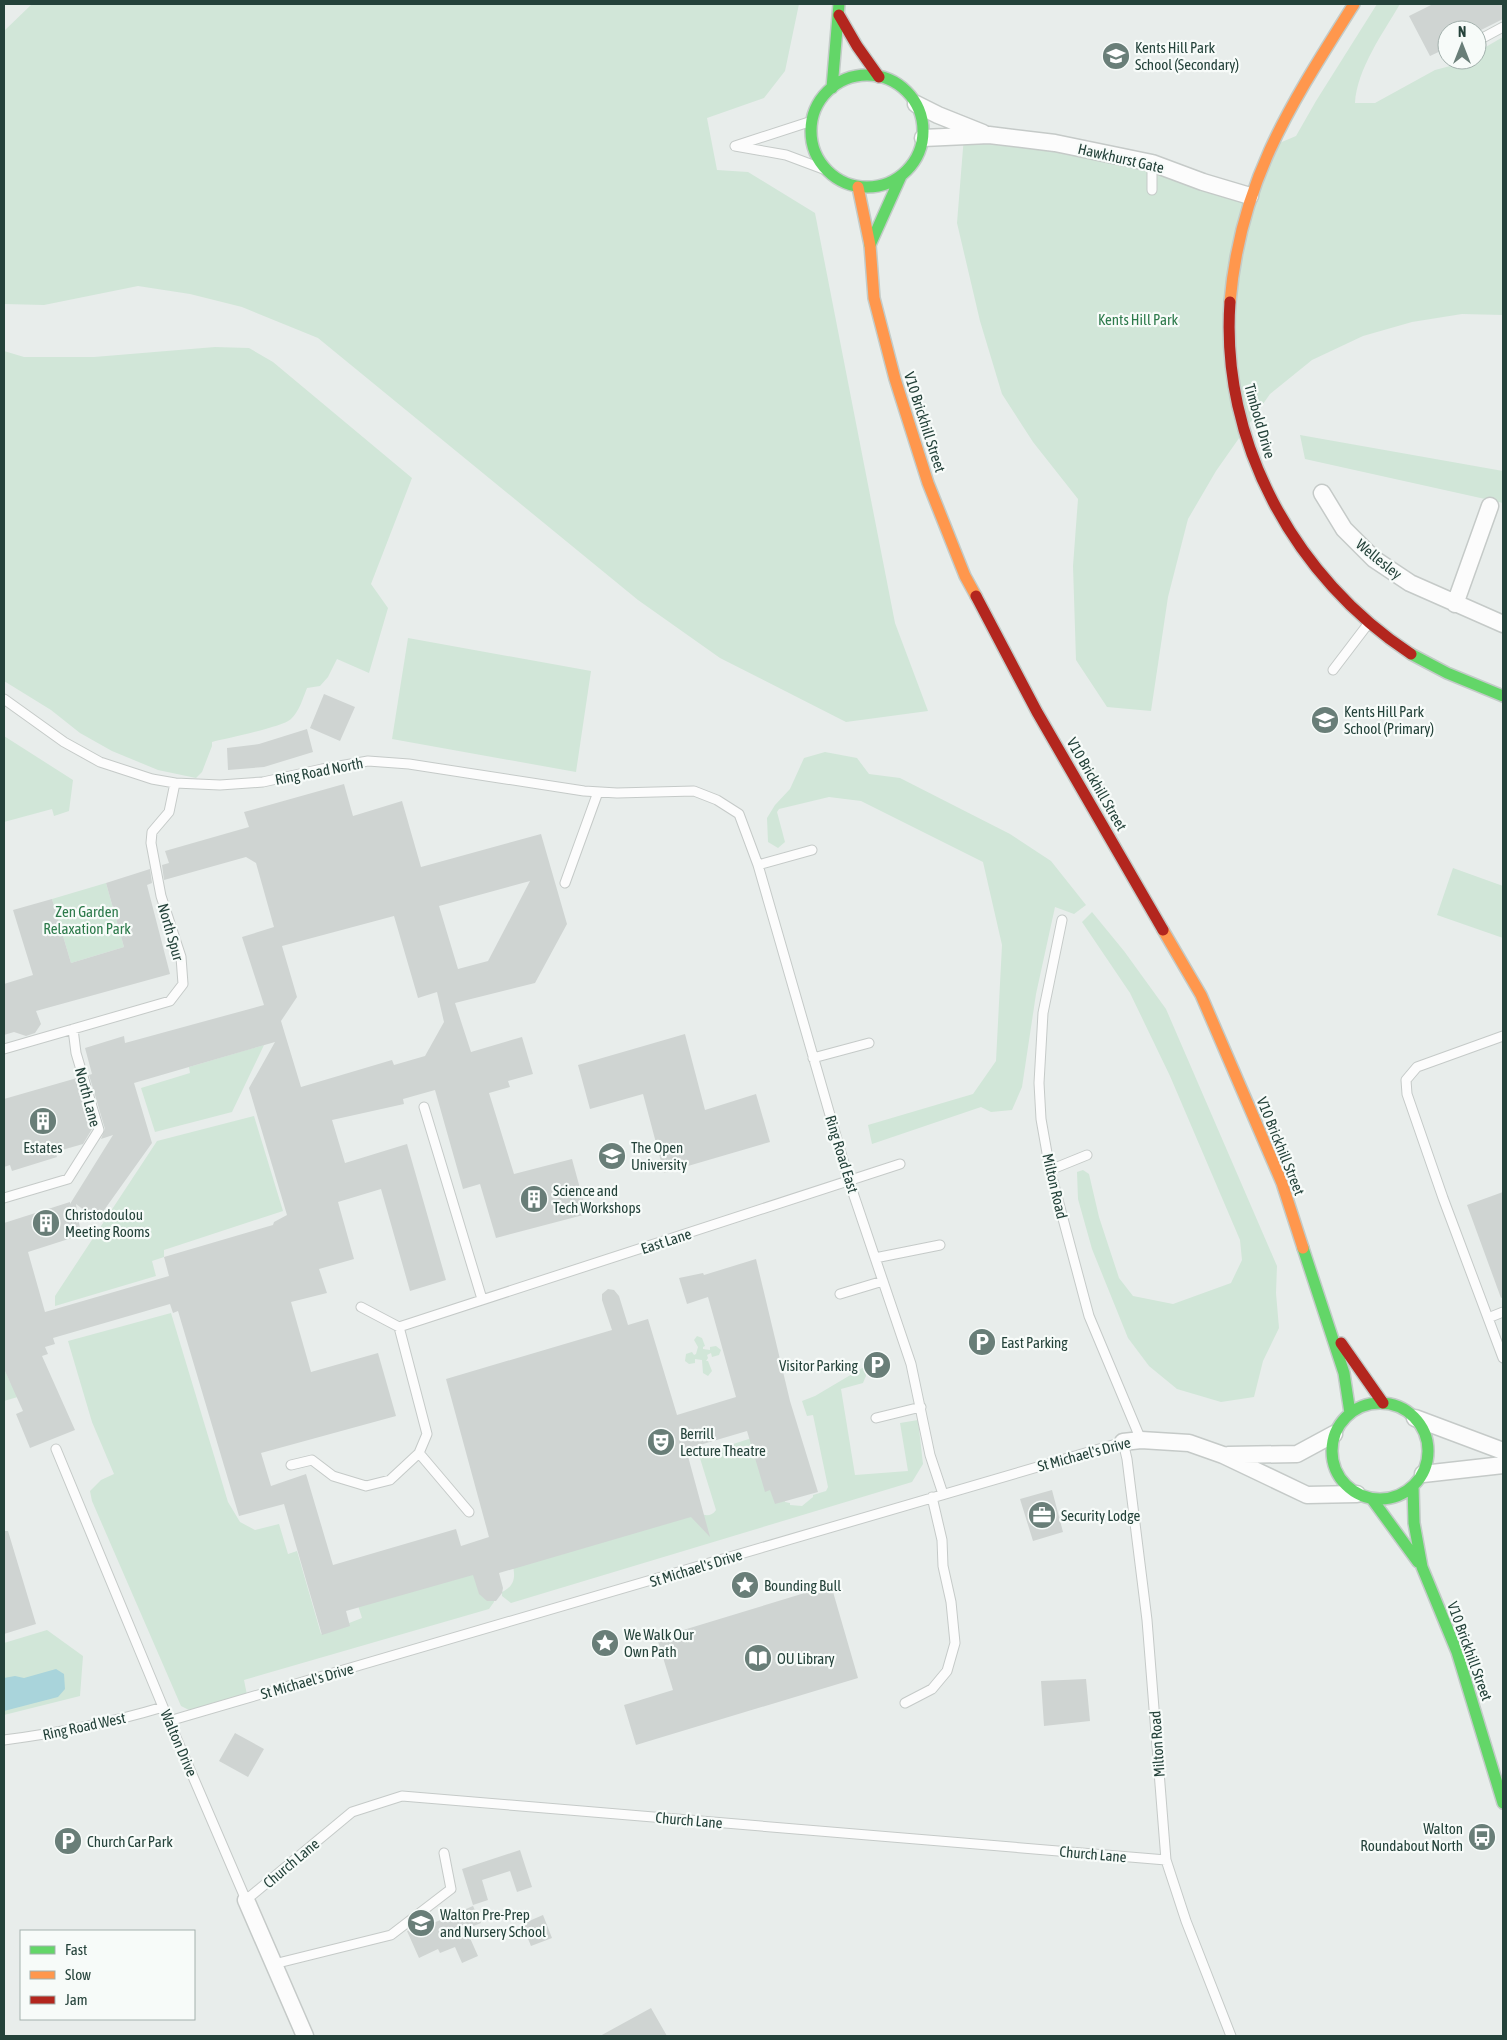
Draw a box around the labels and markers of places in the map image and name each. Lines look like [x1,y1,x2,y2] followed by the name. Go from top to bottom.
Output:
[1135,39,1239,73] place label: Kents Hill Park School (Secondary)
[1101,41,1131,71] school or university icon: Kents Hill Park School (Secondary)
[1344,703,1434,737] place label: Kents Hill Park School (Primary)
[1310,705,1340,735] school or university icon: Kents Hill Park School (Primary)
[28,1106,58,1136] building icon: Estates
[23,1139,63,1156] place label: Estates
[631,1139,687,1173] place label: The Open University
[597,1141,627,1171] school or university icon: The Open University
[553,1182,641,1216] place label: Science and Tech Workshops
[519,1184,549,1214] building icon: Science and Tech Workshops
[65,1206,150,1240] place label: Christodoulou Meeting Rooms
[31,1208,61,1238] building icon: Christodoulou Meeting Rooms
[967,1327,997,1357] parking icon: East Parking
[1001,1334,1068,1351] place label: East Parking
[862,1350,892,1380] parking icon: Visitor Parking
[779,1357,859,1374] place label: Visitor Parking
[680,1425,766,1459] place label: Berrill Lecture Theatre
[646,1427,676,1457] theatre icon: Berrill Lecture Theatre
[1027,1500,1057,1530] office icon: Security Lodge
[1061,1507,1140,1524] place label: Security Lodge
[730,1570,760,1600] place icon: Bounding Bull
[764,1577,841,1594] place label: Bounding Bull
[624,1626,694,1660] place label: We Walk Our Own Path
[590,1628,620,1658] place icon: We Walk Our Own Path
[743,1643,773,1673] library icon: OU Library
[777,1650,835,1667] place label: OU Library
[1360,1820,1463,1854] place label: Walton Roundabout North
[1467,1822,1497,1852] bus stop icon: Walton Roundabout North
[53,1826,83,1856] parking icon: Church Car Park
[87,1833,173,1850] place label: Church Car Park
[440,1906,546,1940] place label: Walton Pre-Prep and Nursery School
[406,1908,436,1938] school or university icon: Walton Pre-Prep and Nursery School

